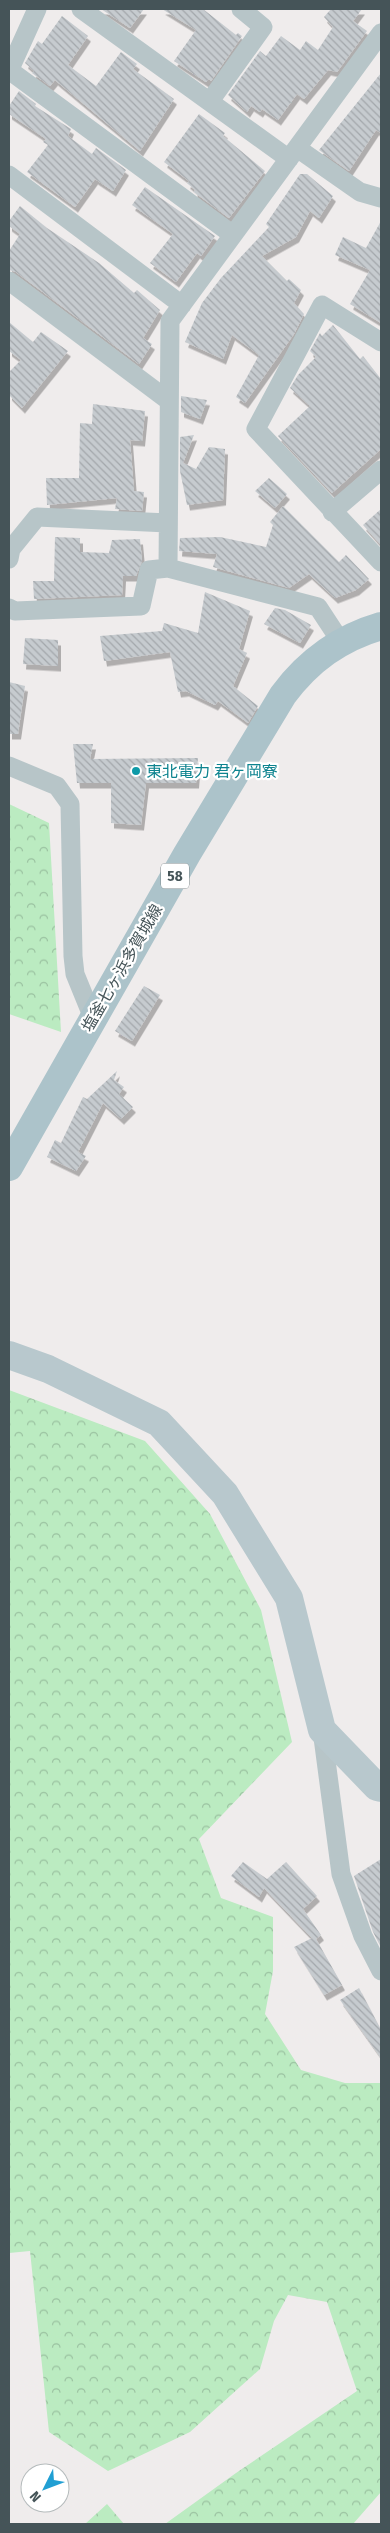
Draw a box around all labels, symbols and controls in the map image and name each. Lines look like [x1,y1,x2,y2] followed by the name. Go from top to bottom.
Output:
[146,762,278,781] place label: 東北電力 君ヶ岡寮
[130,765,142,777] marker: 東北電力 君ヶ岡寮
[161,864,189,888] road number: 58
[78,901,166,1035] street label: 塩釜七ヶ浜多賀城線
[20,2463,70,2513] north arrow
[27,2488,45,2505] text: N

